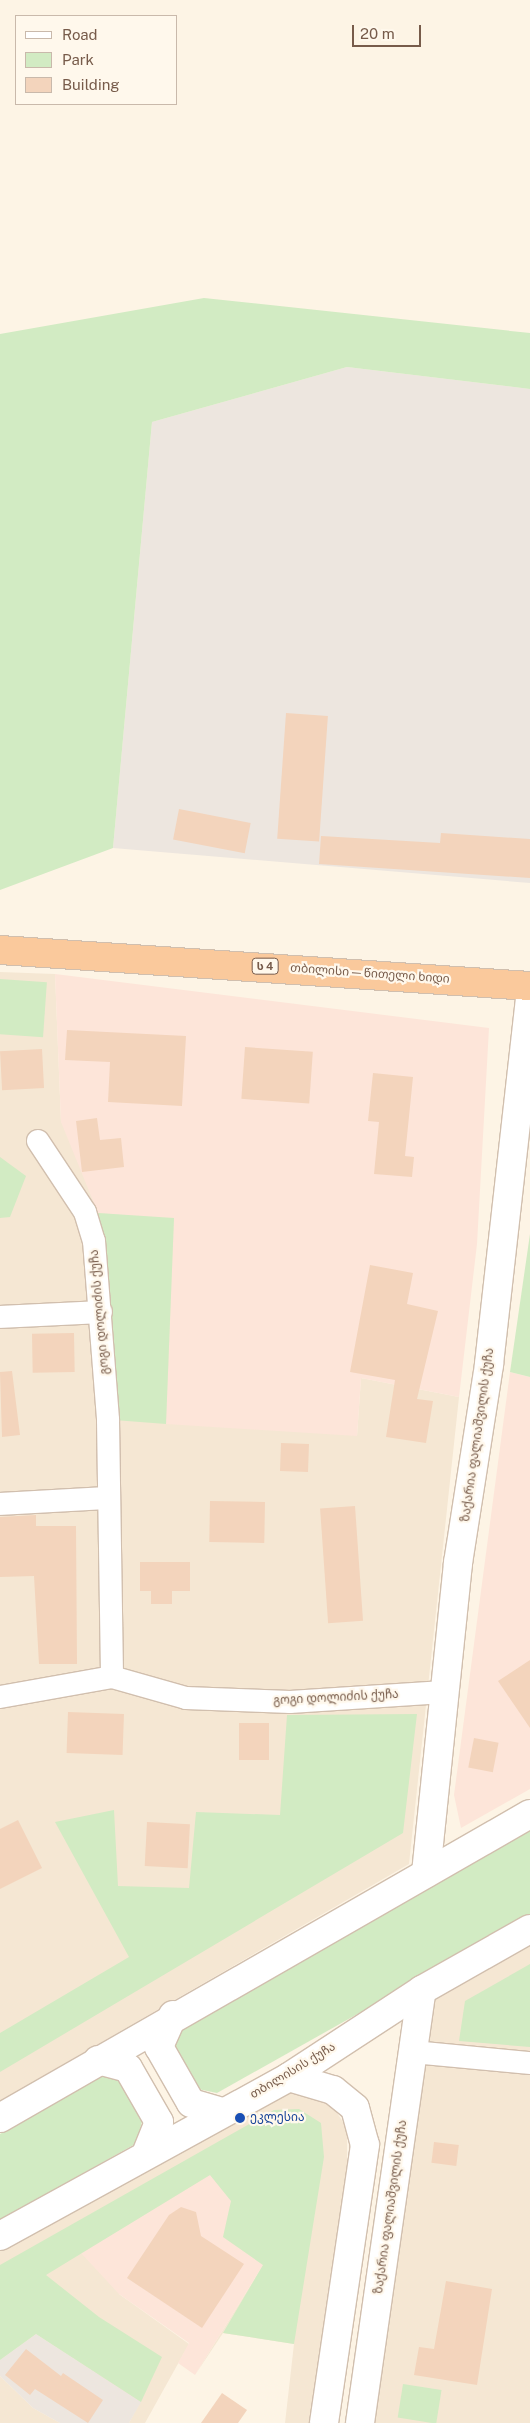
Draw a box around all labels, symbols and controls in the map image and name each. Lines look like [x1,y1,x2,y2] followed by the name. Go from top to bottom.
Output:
[15,15,178,105] legend
[355,15,424,47] scale bar
[360,25,395,42] text: 20 m
[62,26,98,43] text: Road
[62,51,94,68] text: Park
[62,76,120,93] text: Building
[251,958,279,974] road number: ს 4
[288,961,452,987] street label: თბილისი — წითელი ხიდი
[87,1249,113,1375] street label: გოგი დოლიძის ქუჩა
[459,1347,497,1523] street label: ზაქარია ფალიაშვილის ქუჩა
[273,1688,399,1708] street label: გოგი დოლიძის ქუჩა
[248,2040,338,2102] street label: თბილისის ქუჩა
[250,2111,304,2125] place label: ეკლესია
[234,2112,246,2124] marker: ეკლესია
[372,2119,410,2295] street label: ზაქარია ფალიაშვილის ქუჩა

